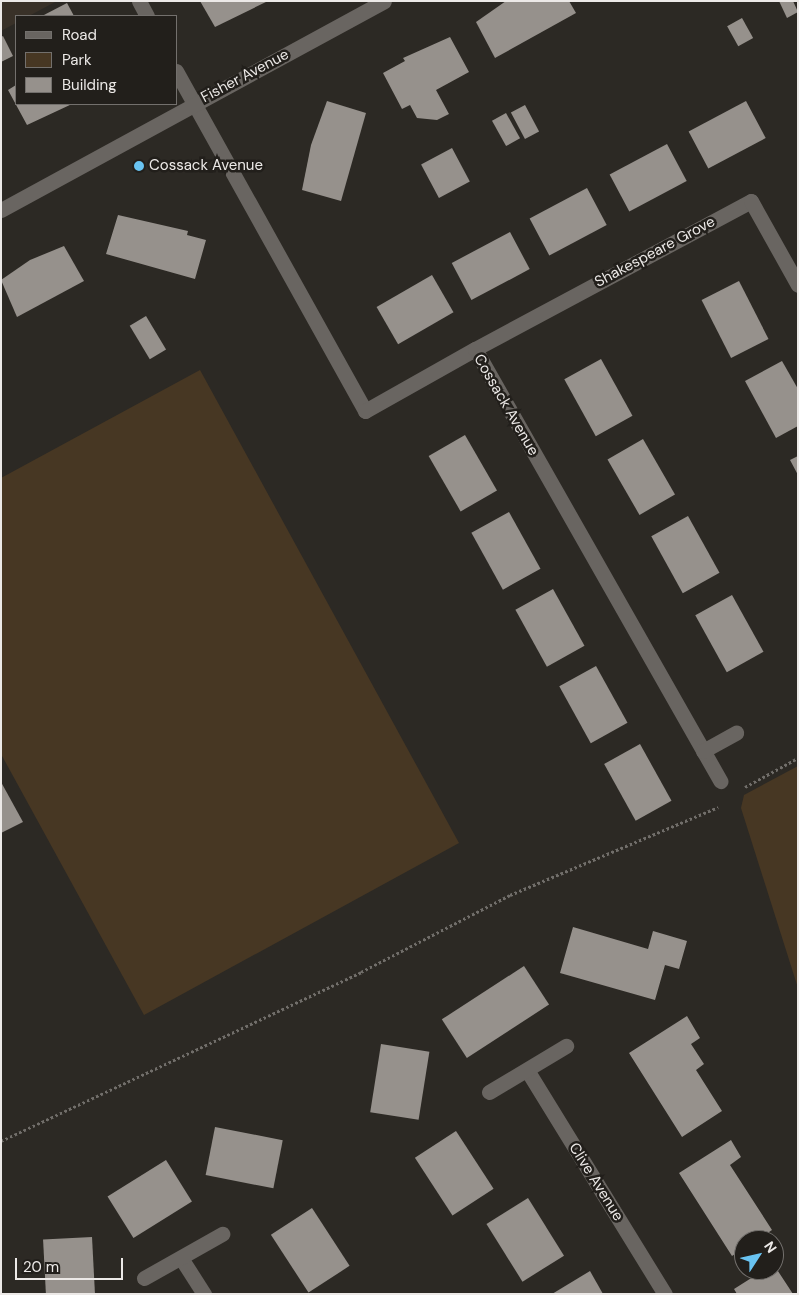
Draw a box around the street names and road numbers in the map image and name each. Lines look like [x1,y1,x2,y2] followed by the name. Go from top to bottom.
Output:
[198,45,292,107] street label: Fisher Avenue
[592,213,718,291] street label: Shakespeare Grove
[470,351,542,459] street label: Cossack Avenue
[565,1140,627,1224] street label: Clive Avenue

